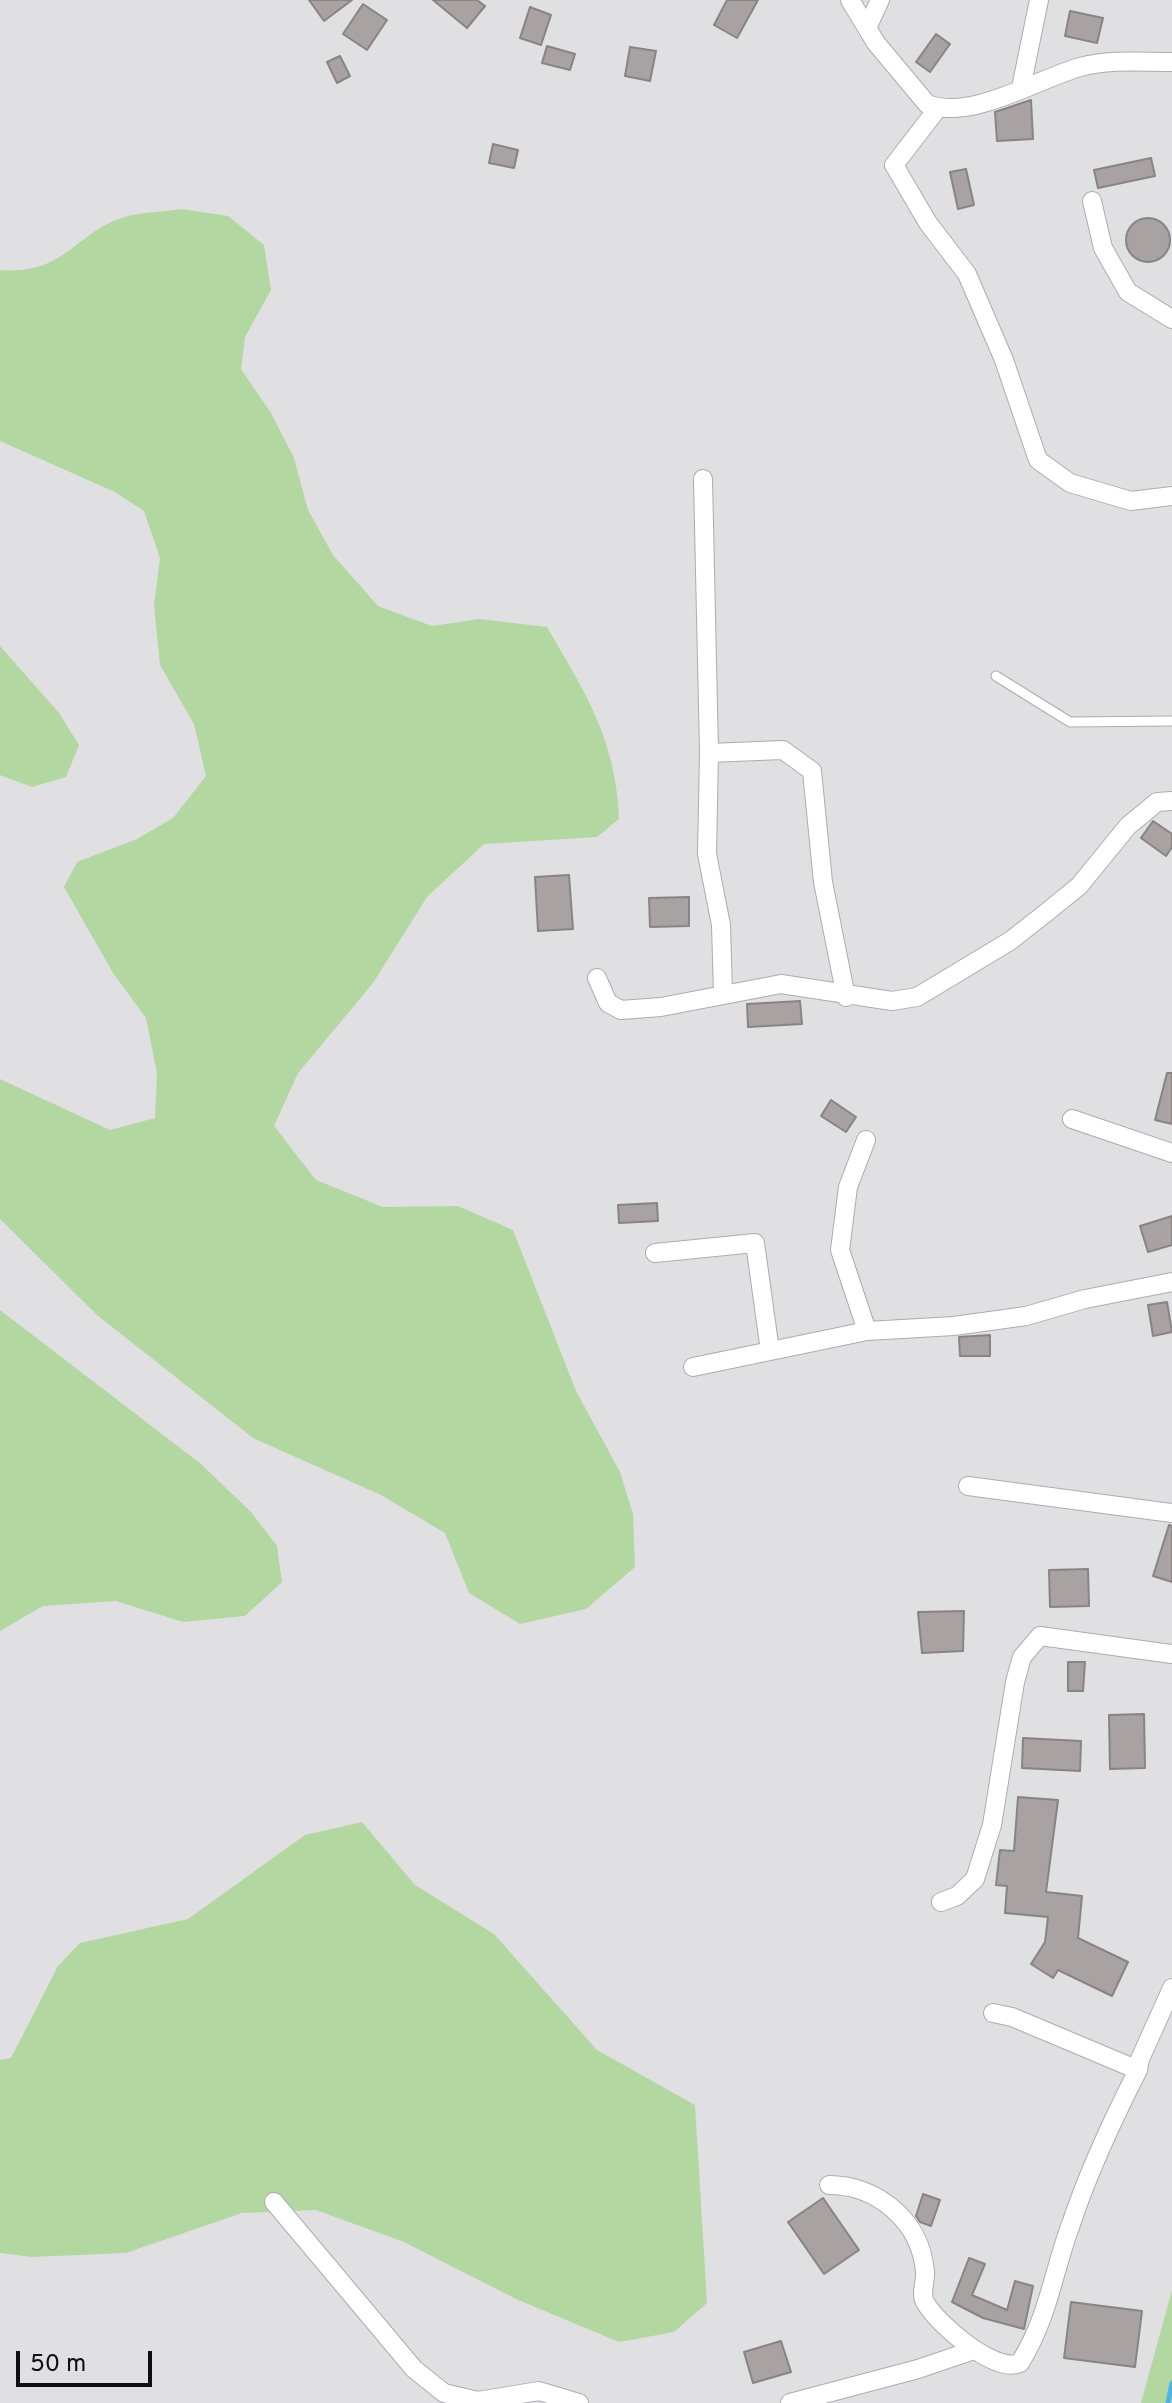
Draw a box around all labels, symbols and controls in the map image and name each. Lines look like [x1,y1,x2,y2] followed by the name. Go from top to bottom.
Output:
[20,2335,156,2385] scale bar
[30,2350,86,2380] text: 50 m

